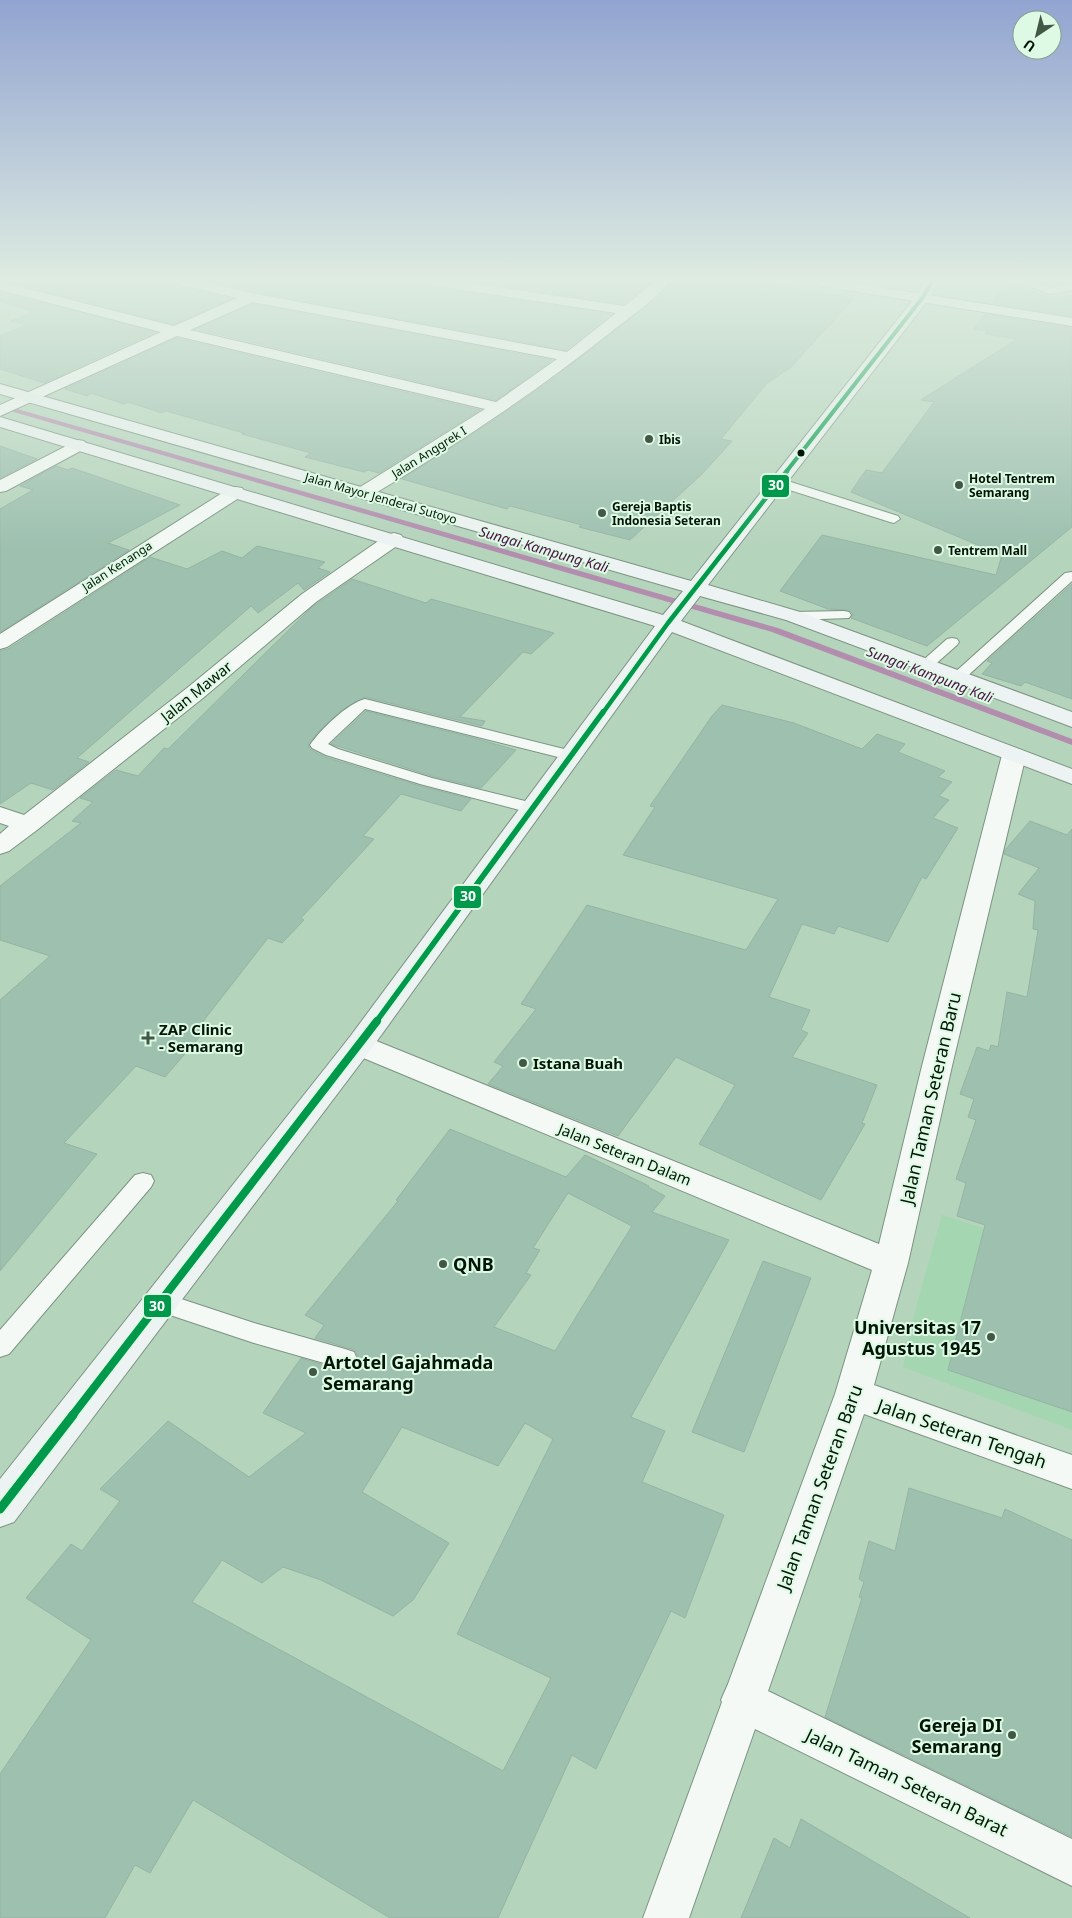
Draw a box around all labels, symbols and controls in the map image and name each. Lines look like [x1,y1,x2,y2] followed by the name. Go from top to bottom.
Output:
[1012,10,1062,60] north arrow
[1019,35,1039,57] text: U
[387,422,470,482] street label: Jalan Anggrek I
[659,431,681,448] place label: Ibis
[643,433,655,445] marker: Ibis
[796,448,806,458] unlabelled marker
[302,468,459,528] street label: Jalan Mayor Jenderal Sutoyo
[969,470,1055,501] place label: Hotel Tentrem Semarang
[761,474,790,498] line badge: 30
[768,475,784,494] text: 30
[953,479,965,491] marker: Hotel Tentrem Semarang
[612,498,721,529] place label: Gereja Baptis Indonesia Seteran
[596,507,608,519] marker: Gereja Baptis Indonesia Seteran
[477,521,611,577] water label: Sungai Kampung Kali
[78,537,155,596] street label: Jalan Kenanga
[948,542,1027,559] place label: Tentrem Mall
[932,544,944,556] marker: Tentrem Mall
[864,641,996,707] water label: Sungai Kampung Kali
[155,656,236,727] street label: Jalan Mawar
[453,885,482,909] line badge: 30
[460,886,476,905] text: 30
[893,990,966,1208] street label: Jalan Taman Seteran Baru
[159,1019,243,1056] place label: ZAP Clinic - Semarang
[141,1031,155,1045] marker: ZAP Clinic - Semarang
[533,1053,623,1073] place label: Istana Buah
[517,1057,529,1069] marker: Istana Buah
[554,1117,694,1190] street label: Jalan Seteran Dalam
[453,1252,494,1276] place label: QNB
[437,1258,449,1270] marker: QNB
[143,1294,172,1318] line badge: 30
[149,1296,165,1315] text: 30
[854,1315,981,1360] place label: Universitas 17 Agustus 1945
[985,1331,997,1343] marker: Universitas 17 Agustus 1945
[323,1350,493,1395] place label: Artotel Gajahmada Semarang
[307,1366,319,1378] marker: Artotel Gajahmada Semarang
[770,1381,867,1595] street label: Jalan Taman Seteran Baru
[872,1392,1050,1473] street label: Jalan Seteran Tengah
[911,1713,1002,1758] place label: Gereja DI Semarang
[800,1722,1013,1842] street label: Jalan Taman Seteran Barat
[1006,1729,1018,1741] marker: Gereja DI Semarang

